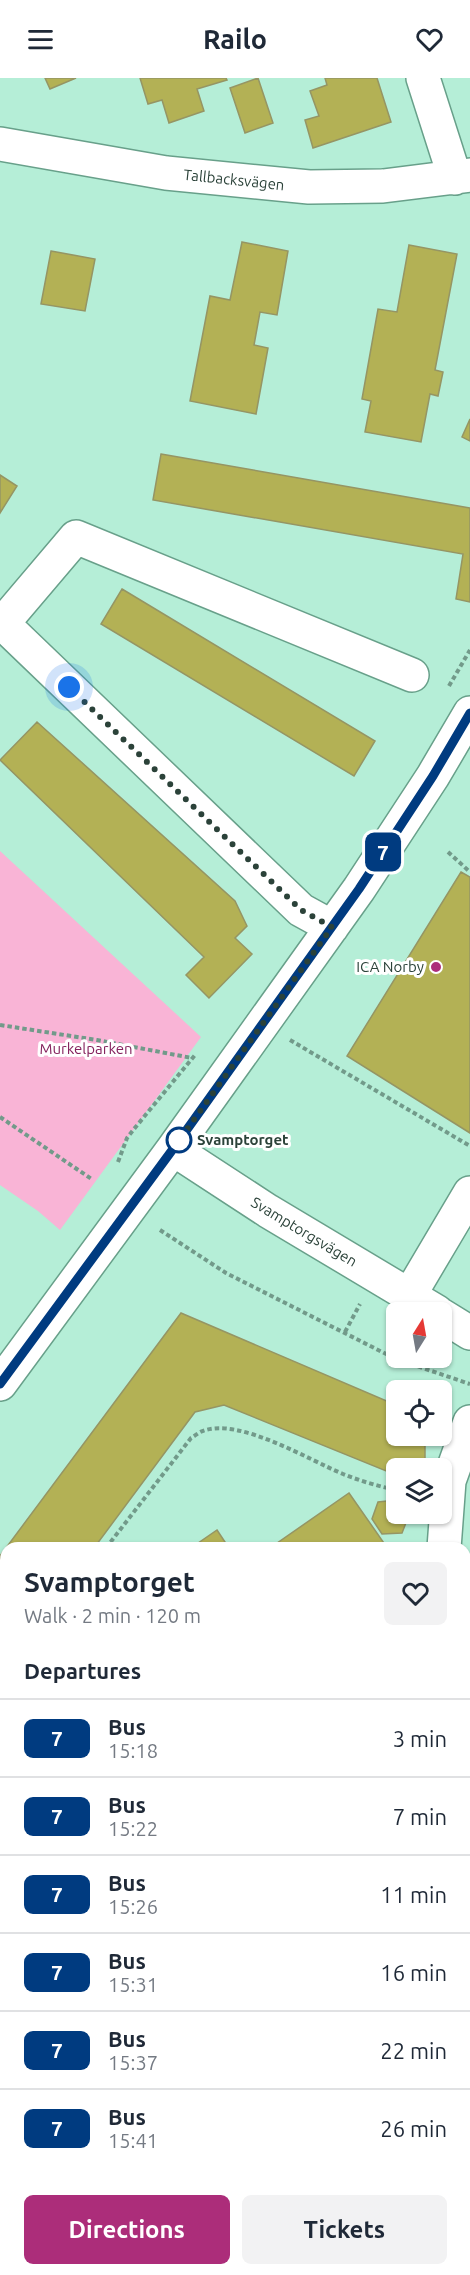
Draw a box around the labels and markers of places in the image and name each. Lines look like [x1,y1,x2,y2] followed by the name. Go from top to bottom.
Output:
[356,958,424,975] place label: ICA Norby
[429,960,443,974] marker: ICA Norby
[166,1127,192,1153] marker: Svamptorget
[197,1131,289,1148] place label: Svamptorget

